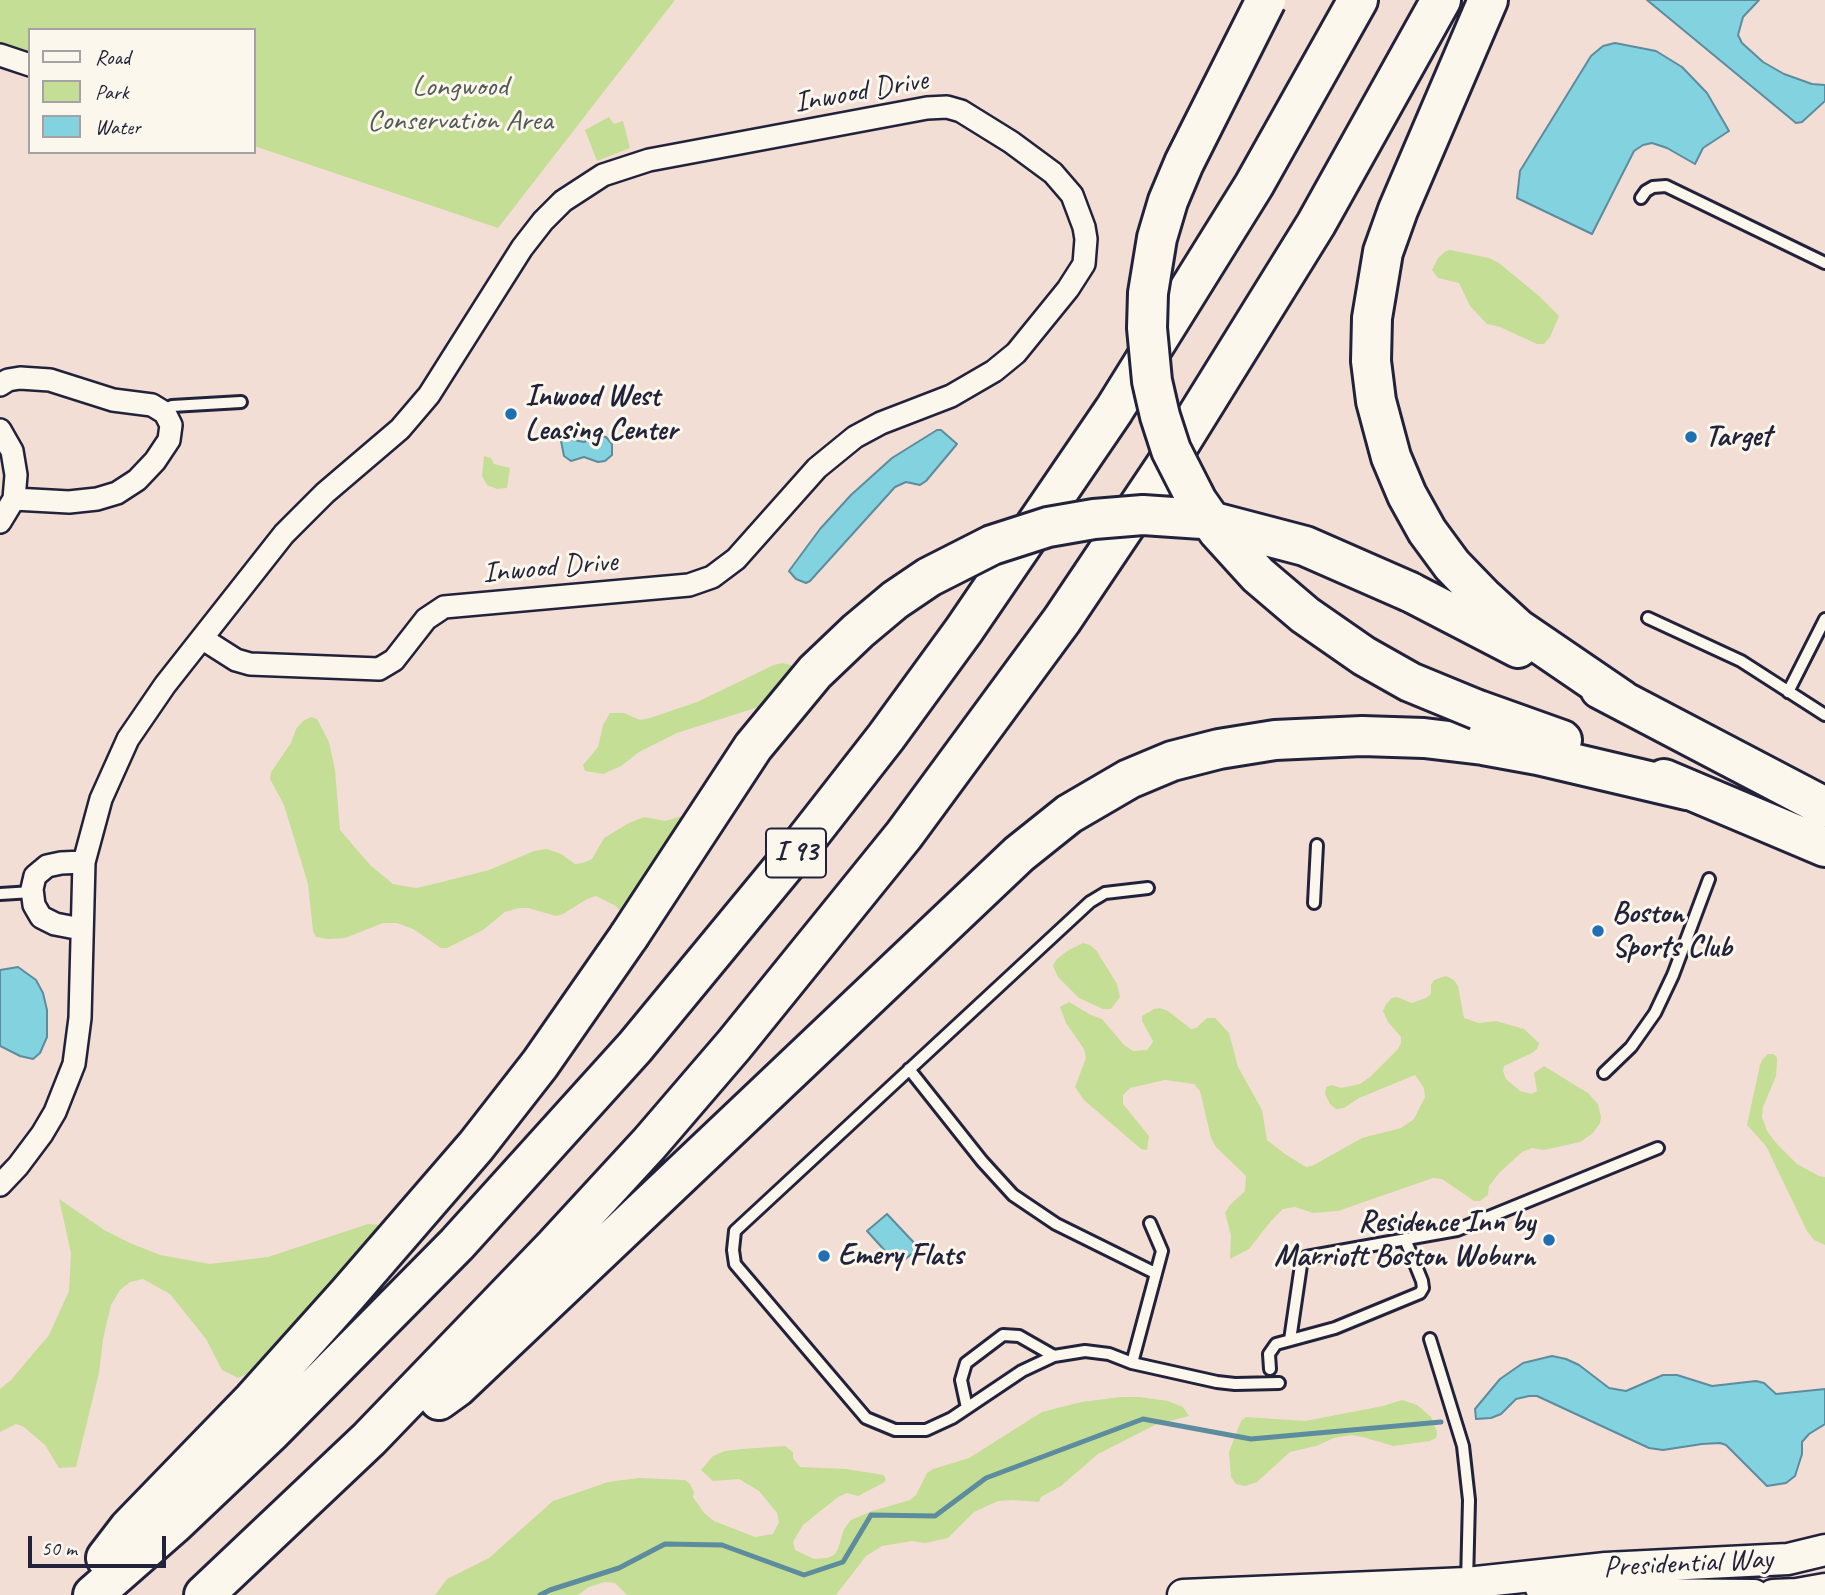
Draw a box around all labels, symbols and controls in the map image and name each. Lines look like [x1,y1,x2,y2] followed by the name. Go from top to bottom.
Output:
[28,28,256,154] legend
[95,44,130,70] text: Road
[791,63,931,121] street label: Inwood Drive
[367,69,553,140] park label: Longwood Conservation Area
[95,79,128,105] text: Park
[95,114,141,140] text: Water
[525,379,677,449] place label: Inwood West Leasing Center
[503,406,519,422] marker: Inwood West Leasing Center
[1705,419,1771,455] place label: Target
[1683,429,1699,445] marker: Target
[481,544,619,592] street label: Inwood Drive
[766,828,826,878] road number: I 93
[1612,896,1732,967] place label: Boston Sports Club
[1590,923,1606,939] marker: Boston Sports Club
[1274,1205,1535,1276] place label: Residence Inn by Marriott Boston Woburn
[1541,1232,1557,1248] marker: Residence Inn by Marriott Boston Woburn
[838,1238,963,1274] place label: Emery Flats
[816,1248,832,1264] marker: Emery Flats
[32,1522,170,1566] scale bar
[41,1535,77,1561] text: 50 m
[1602,1542,1774,1586] street label: Presidential Way

